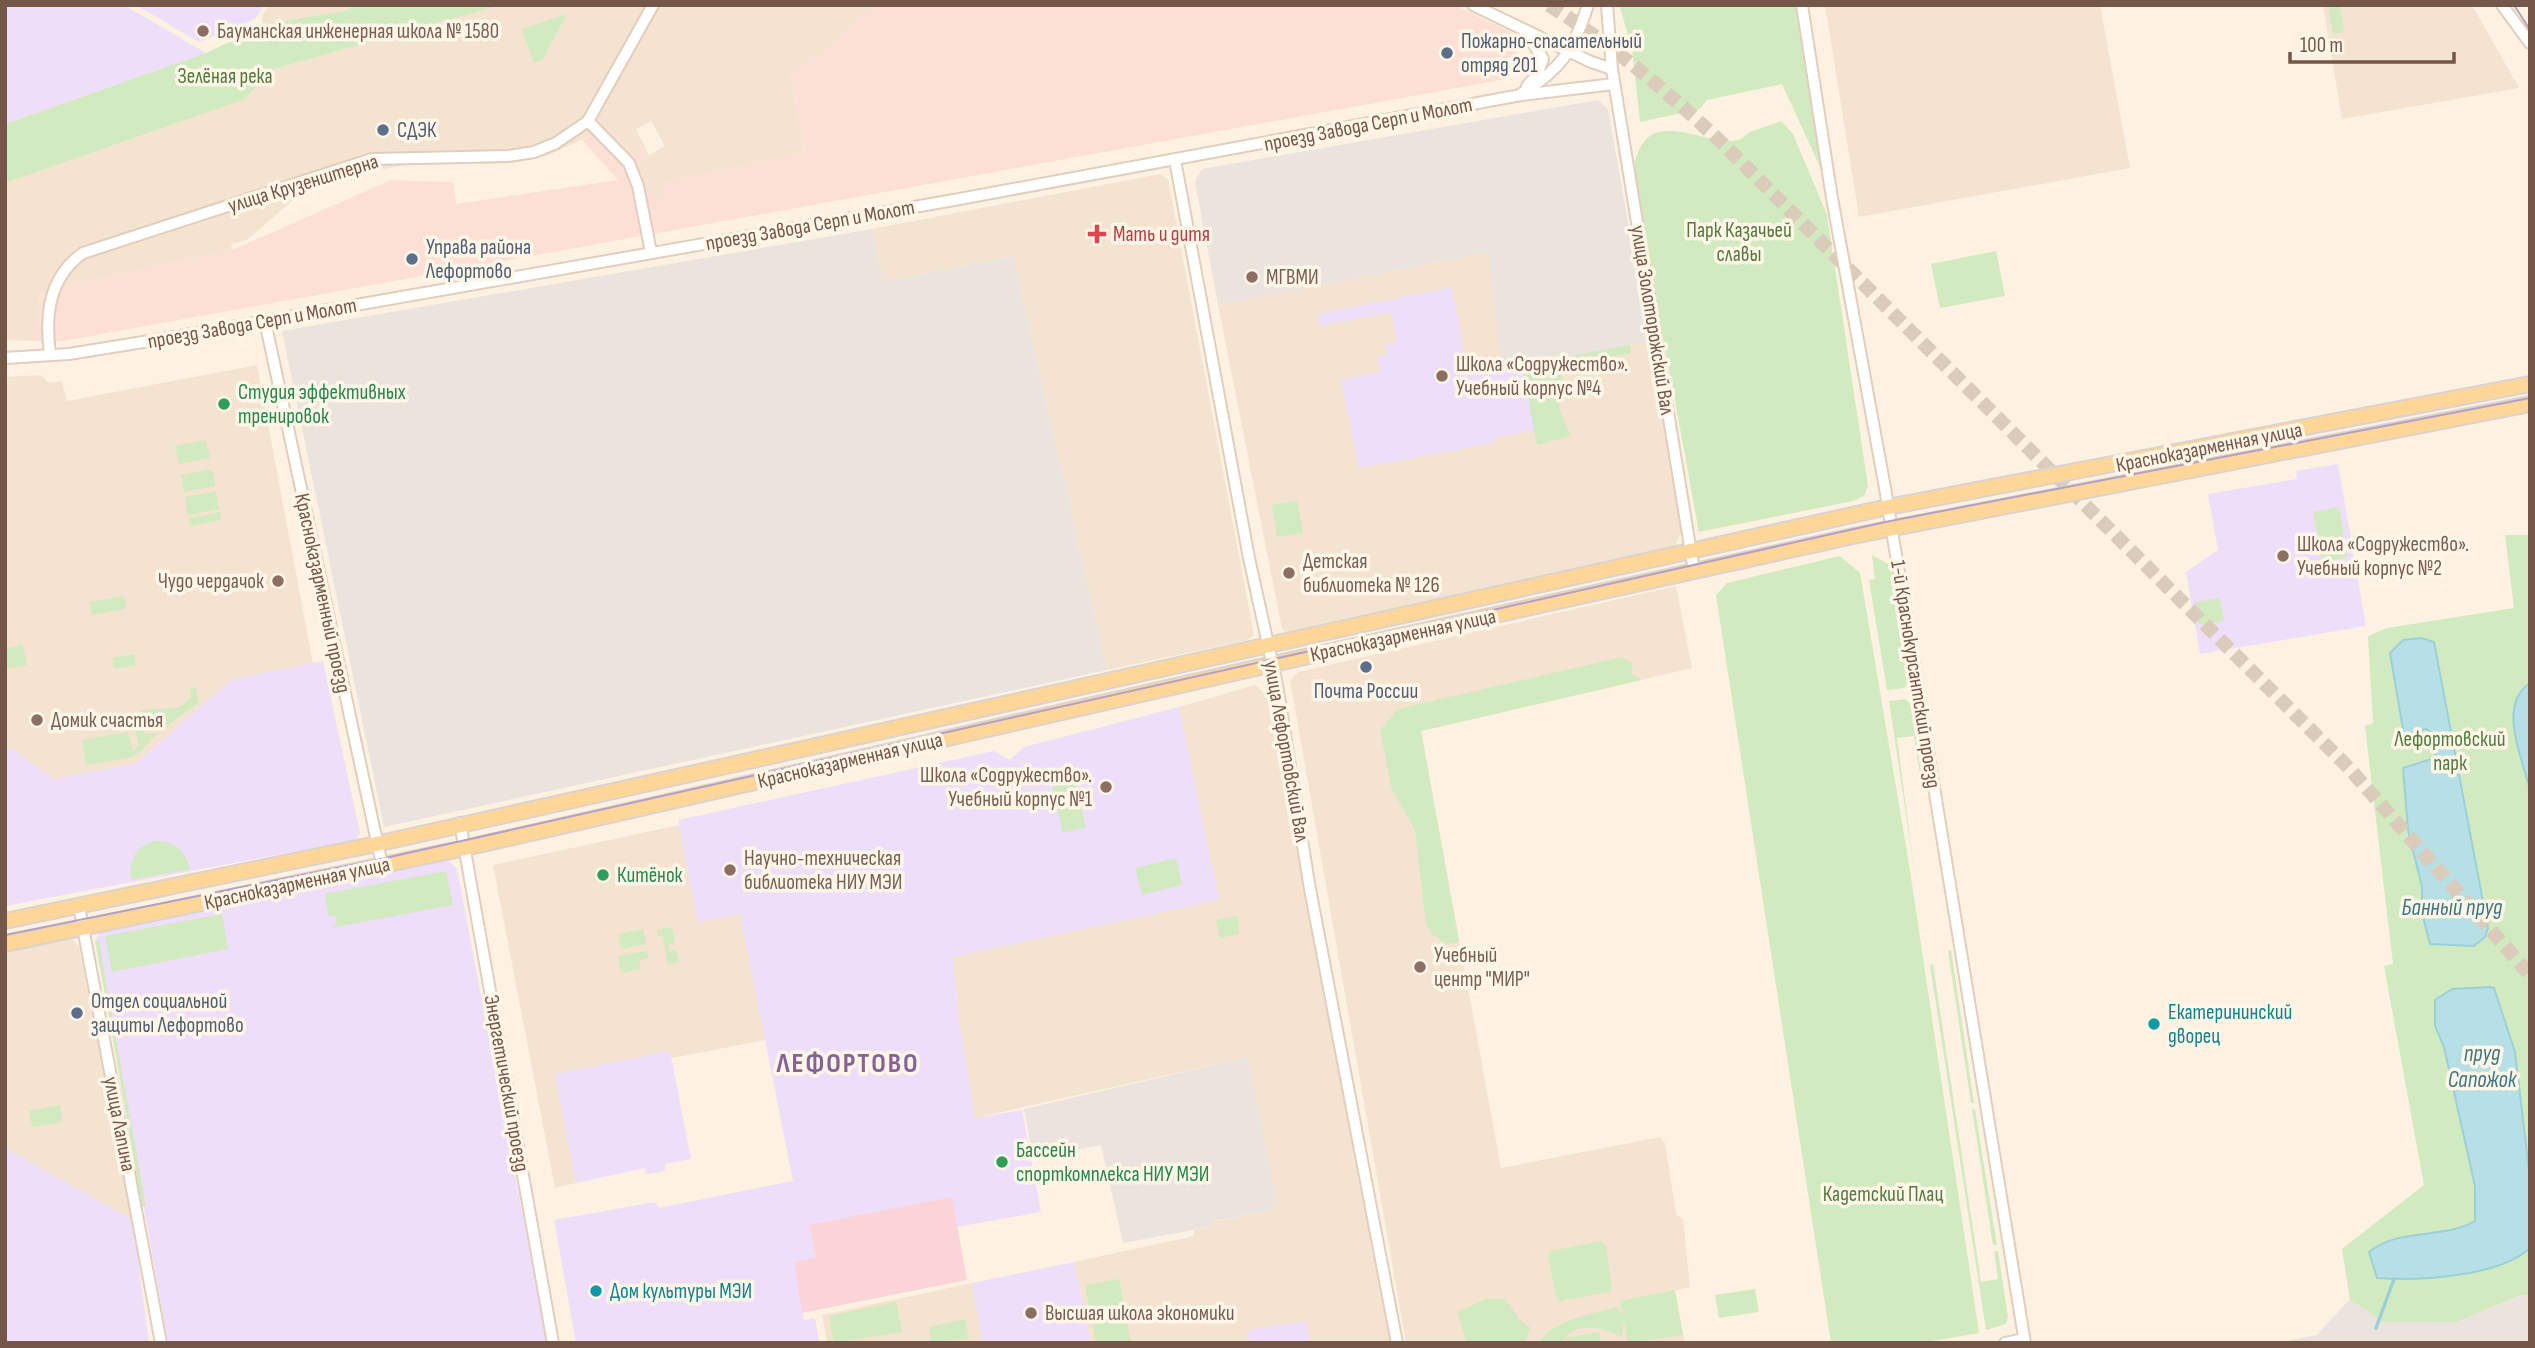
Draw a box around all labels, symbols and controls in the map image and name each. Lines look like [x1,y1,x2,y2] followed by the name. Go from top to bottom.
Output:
[217,19,499,44] place label: Бауманская инженерная школа № 1580
[2290,21,2454,65] scale bar
[195,23,211,39] marker: Бауманская инженерная школа № 1580
[1461,29,1642,78] place label: Пожарно-спасательный отряд 201
[2300,33,2343,58] text: 100 m
[1439,45,1455,61] marker: Пожарно-спасательный отряд 201
[177,64,273,89] park label: Зелёная река
[1262,92,1474,157] street label: проезд Завода Серп и Молот
[397,118,437,143] place label: СДЭК
[375,122,391,138] marker: СДЭК
[225,149,381,218] street label: улица Крузенштерна
[704,195,917,256] street label: проезд Завода Серп и Молот
[1686,218,1792,267] park label: Парк Казачьей славы
[1113,222,1210,247] place label: Мать и дитя
[1087,224,1107,244] marker: Мать и дитя
[1625,224,1680,417] street label: улица Золоторожский Вал
[425,235,531,284] place label: Управа района Лефортово
[404,251,420,267] marker: Управа района Лефортово
[1266,265,1319,290] place label: МГВМИ
[1244,269,1260,285] marker: МГВМИ
[146,293,359,354] street label: проезд Завода Серп и Молот
[1456,352,1628,401] place label: Школа «Содружество». Учебный корпус №4
[1434,368,1450,384] marker: Школа «Содружество». Учебный корпус №4
[238,380,406,429] place label: Студия эффективных тренировок
[216,396,232,412] marker: Студия эффективных тренировок
[2114,417,2304,478] street label: Красноказарменная улица
[289,491,356,695] street label: Красноказарменный проезд
[2297,532,2469,581] place label: Школа «Содружество». Учебный корпус №2
[2275,548,2291,564] marker: Школа «Содружество». Учебный корпус №2
[1303,549,1440,598] place label: Детская библиотека № 126
[1885,558,1946,790] street label: 1-й Краснокурсантский проезд
[1281,565,1297,581] marker: Детская библиотека № 126
[158,569,264,594] place label: Чудо чердачок
[270,573,286,589] marker: Чудо чердачок
[1308,604,1498,667] street label: Красноказарменная улица
[1258,658,1315,844] street label: улица Лефортовский Вал
[1358,659,1374,675] marker: Почта России
[1314,679,1418,704] place label: Почта России
[51,708,163,733] place label: Домик счастья
[29,712,45,728] marker: Домик счастья
[755,727,945,794] street label: Красноказарменная улица
[2393,727,2506,776] park label: Лефортовский парк
[920,763,1093,812] place label: Школа «Содружество». Учебный корпус №1
[1098,779,1114,795] marker: Школа «Содружество». Учебный корпус №1
[744,846,903,895] place label: Научно-техническая библиотека НИУ МЭИ
[202,852,392,915] street label: Красноказарменная улица
[722,862,738,878] marker: Научно-техническая библиотека НИУ МЭИ
[617,863,683,888] place label: Китёнок
[595,867,611,883] marker: Китёнок
[2402,894,2503,922] water label: Банный пруд
[1434,943,1530,992] place label: Учебный центр "МИР"
[1412,959,1428,975] marker: Учебный центр "МИР"
[91,989,244,1038] place label: Отдел социальной защиты Лефортово
[479,993,534,1174] street label: Энергетический проезд
[2168,1000,2292,1049] place label: Екатерининский дворец
[69,1005,85,1021] marker: Отдел социальной защиты Лефортово
[2146,1016,2162,1032] marker: Екатерининский дворец
[2448,1040,2518,1094] water label: пруд Сапожок
[775,1047,920,1080] district label: ЛЕФОРТОВО
[98,1074,141,1174] street label: улица Лапина
[1016,1138,1209,1187] place label: Бассейн спорткомплекса НИУ МЭИ
[994,1154,1010,1170] marker: Бассейн спорткомплекса НИУ МЭИ
[1823,1182,1943,1207] park label: Кадетский Плац
[610,1279,752,1304] place label: Дом культуры МЭИ
[588,1283,604,1299] marker: Дом культуры МЭИ
[1045,1301,1234,1326] place label: Высшая школа экономики
[1023,1305,1039,1321] marker: Высшая школа экономики

